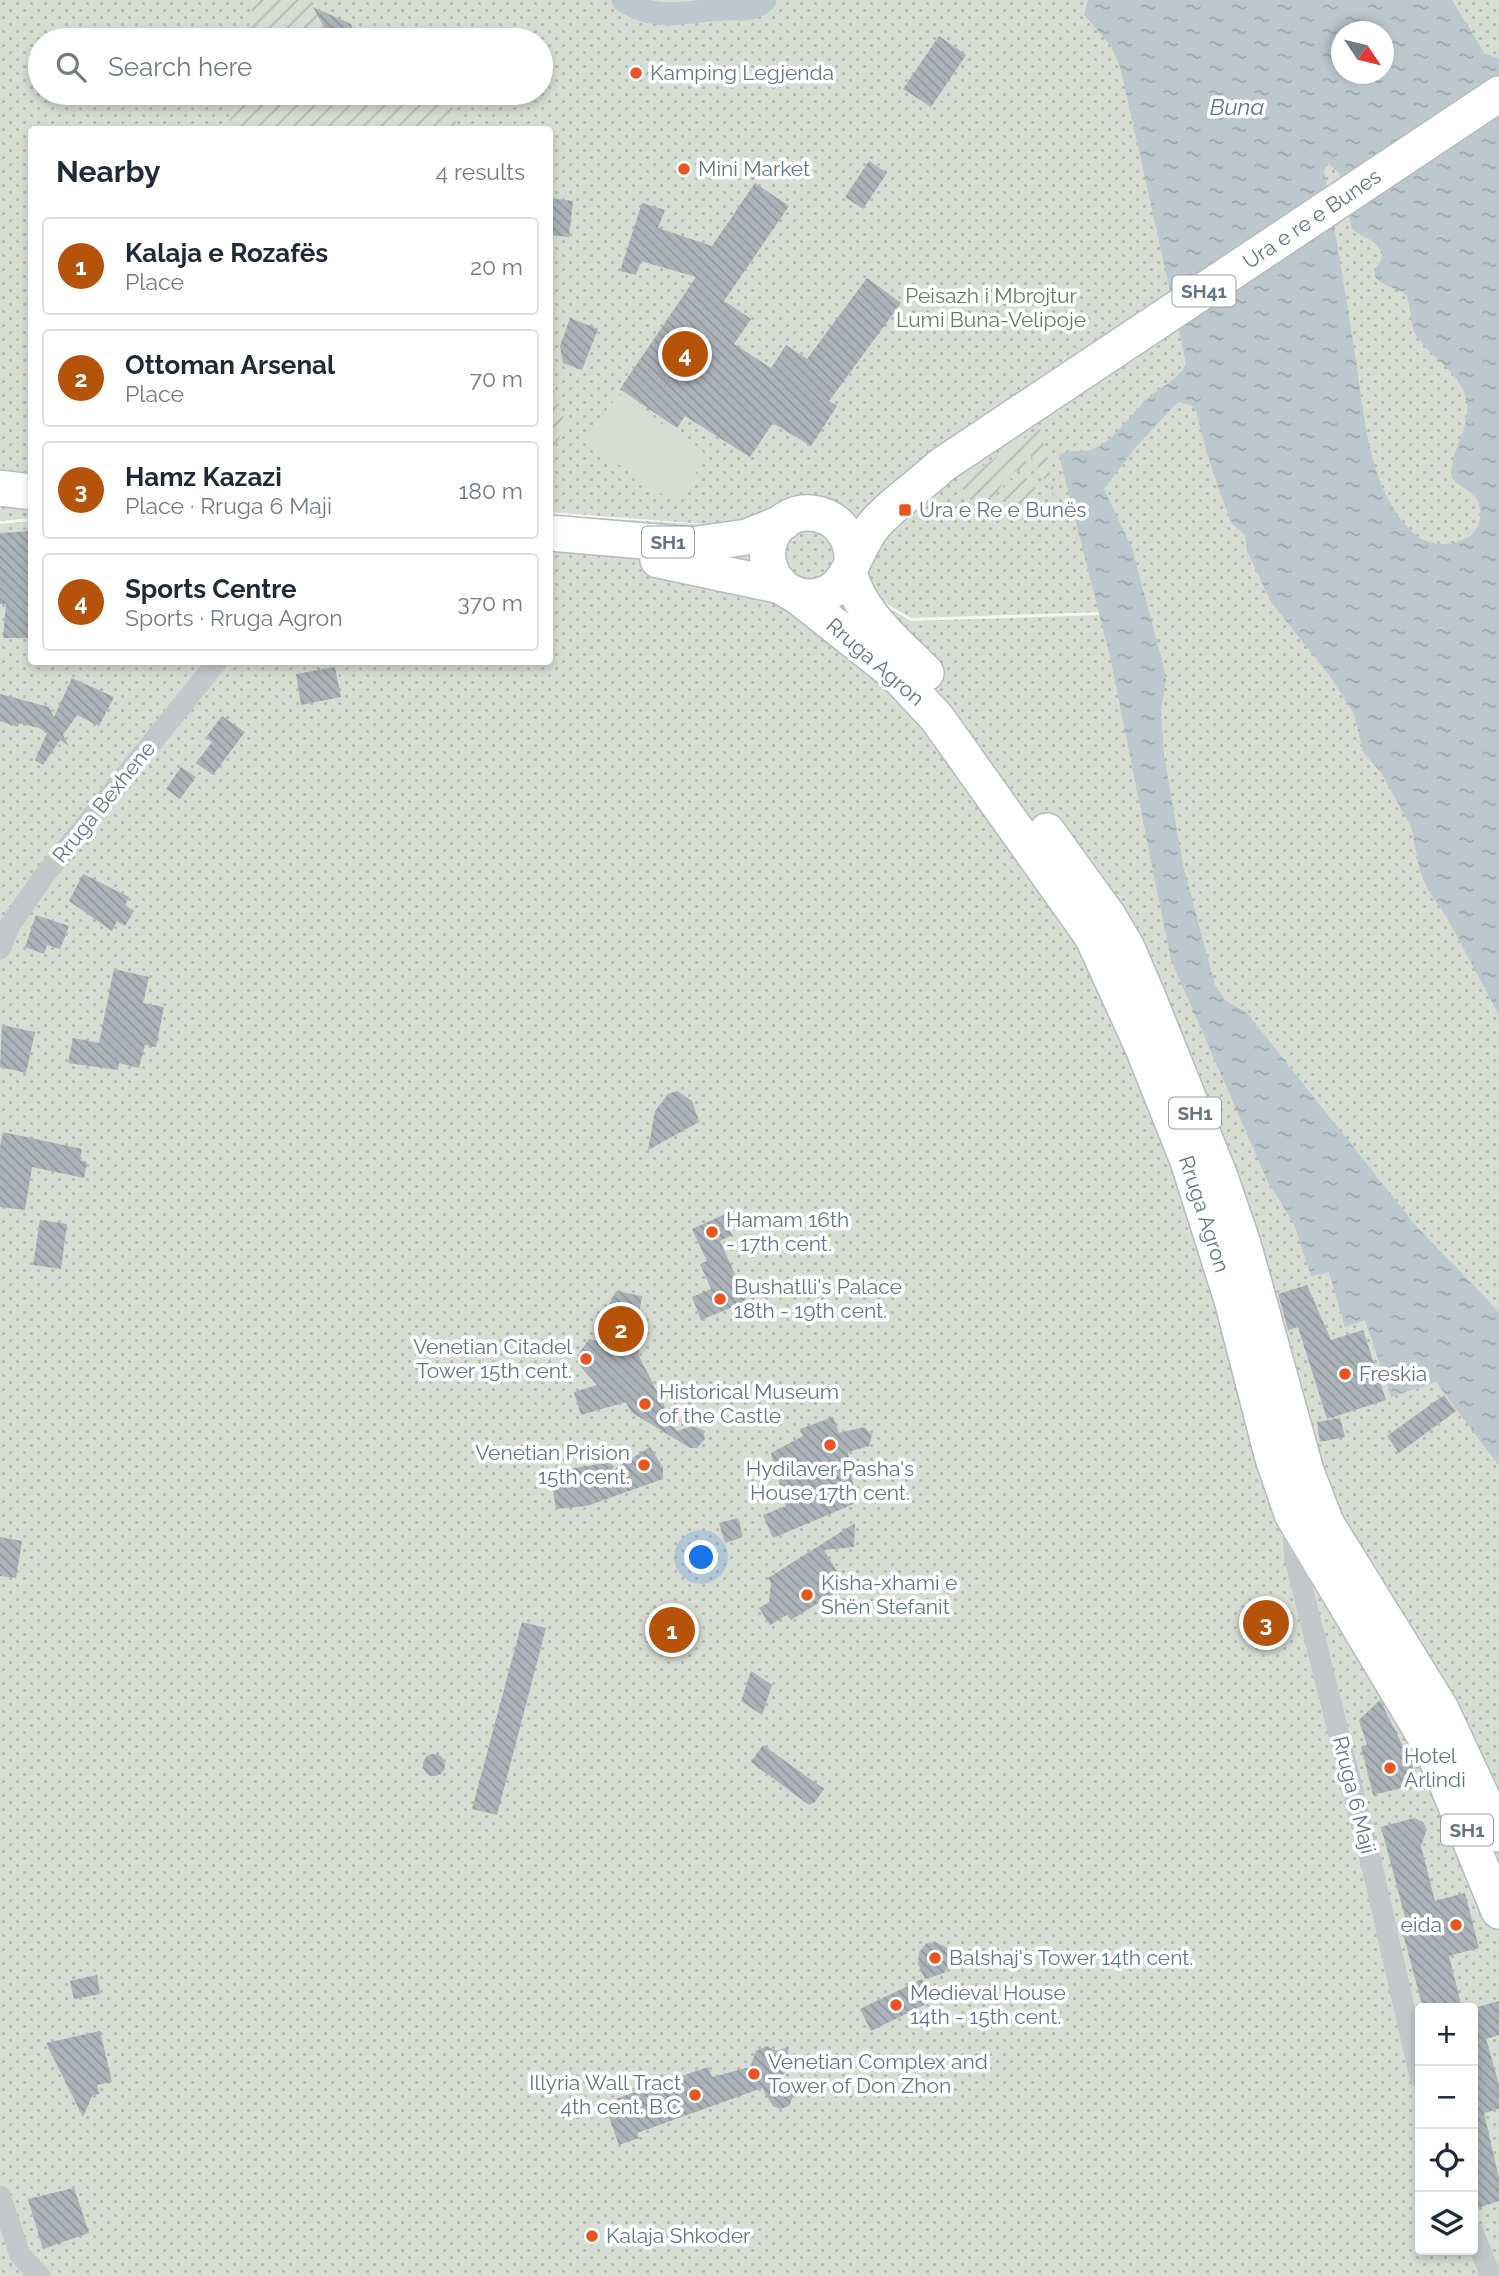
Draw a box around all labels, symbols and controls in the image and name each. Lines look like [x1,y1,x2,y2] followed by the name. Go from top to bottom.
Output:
[1331,21,1394,84] north arrow
[28,28,553,105] search box
[52,48,90,86] icon: search
[108,52,252,82] text: Search here
[650,60,834,85] place label: Kamping Legjenda
[628,65,644,81] marker: Kamping Legjenda
[1210,93,1264,120] water label: Buna
[56,154,160,189] text: Nearby
[698,156,810,181] place label: Mini Market
[436,158,525,185] text: 4 results
[676,161,692,177] marker: Mini Market
[1238,163,1385,274] street label: Ura e re e Bunes
[125,238,328,268] text: Kalaja e Rozafës
[75,253,87,280] text: 1
[470,253,523,280] text: 20 m
[125,268,184,295] text: Place
[1172,276,1236,306] road number: SH41
[896,283,1086,332] park label: Peisazh i Mbrojtur Lumi Buna-Velipoje
[662,328,708,380] pin: 4
[125,350,335,380] text: Ottoman Arsenal
[75,365,87,392] text: 2
[470,365,523,392] text: 70 m
[125,380,184,407] text: Place
[125,462,282,492] text: Hamz Kazazi
[75,477,87,504] text: 3
[458,477,523,504] text: 180 m
[125,492,332,519] text: Place · Rruga 6 Maji
[919,497,1086,522] place label: Ura e Re e Bunës
[897,502,913,518] marker: Ura e Re e Bunës
[642,526,694,558] road number: SH1
[125,574,297,604] text: Sports Centre
[74,589,88,616] text: 4
[458,589,523,616] text: 370 m
[125,604,343,631] text: Sports · Rruga Agron
[821,612,929,711] street label: Rruga Agron
[47,736,160,867] street label: Rruga Bexhene
[1169,1098,1221,1128] road number: SH1
[1174,1152,1235,1275] street label: Rruga Agron
[726,1207,849,1256] place label: Hamam 16th - 17th cent.
[704,1224,720,1240] marker: Hamam 16th - 17th cent.
[734,1274,902,1323] place label: Bushatlli's Palace 18th - 19th cent.
[712,1291,728,1307] marker: Bushatlli's Palace 18th - 19th cent.
[598,1303,644,1355] pin: 2
[413,1334,572,1383] place label: Venetian Citadel Tower 15th cent.
[578,1351,594,1367] marker: Venetian Citadel Tower 15th cent.
[1359,1361,1427,1386] place label: Freskia
[1337,1366,1353,1382] marker: Freskia
[659,1379,839,1428] place label: Historical Museum of the Castle
[637,1396,653,1412] marker: Historical Museum of the Castle
[822,1437,838,1453] marker: Hydilaver Pasha's House 17th cent.
[475,1440,630,1489] place label: Venetian Prision 15th cent.
[746,1456,914,1505] place label: Hydilaver Pasha's House 17th cent.
[636,1457,652,1473] marker: Venetian Prision 15th cent.
[684,1540,718,1574] your location
[821,1570,957,1619] place label: Kisha-xhami e Shën Stefanit
[799,1587,815,1603] marker: Kisha-xhami e Shën Stefanit
[1243,1597,1289,1649] pin: 3
[649,1604,695,1656] pin: 1
[1328,1733,1381,1856] street label: Rruga 6 Maji
[1404,1743,1466,1792] place label: Hotel Arlindi
[1382,1760,1398,1776] marker: Hotel Arlindi
[1441,1814,1493,1846] road number: SH1
[1401,1912,1442,1937] place label: eida
[1448,1917,1464,1933] marker: eida
[949,1945,1193,1970] place label: Balshaj's Tower 14th cent.
[927,1950,943,1966] marker: Balshaj's Tower 14th cent.
[910,1980,1066,2029] place label: Medieval House 14th - 15th cent.
[888,1997,904,2013] marker: Medieval House 14th - 15th cent.
[1415,2003,1478,2255] map controls
[1415,2003,1478,2066] button: +
[768,2049,988,2098] place label: Venetian Complex and Tower of Don Zhon
[746,2066,762,2082] marker: Venetian Complex and Tower of Don Zhon
[1415,2066,1478,2129] button: −
[529,2070,681,2119] place label: Illyria Wall Tract 4th cent. B.C
[687,2087,703,2103] marker: Illyria Wall Tract 4th cent. B.C
[1415,2129,1478,2192] button: locate
[1415,2192,1478,2255] button: layers
[606,2223,751,2248] place label: Kalaja Shkoder
[584,2228,600,2244] marker: Kalaja Shkoder

